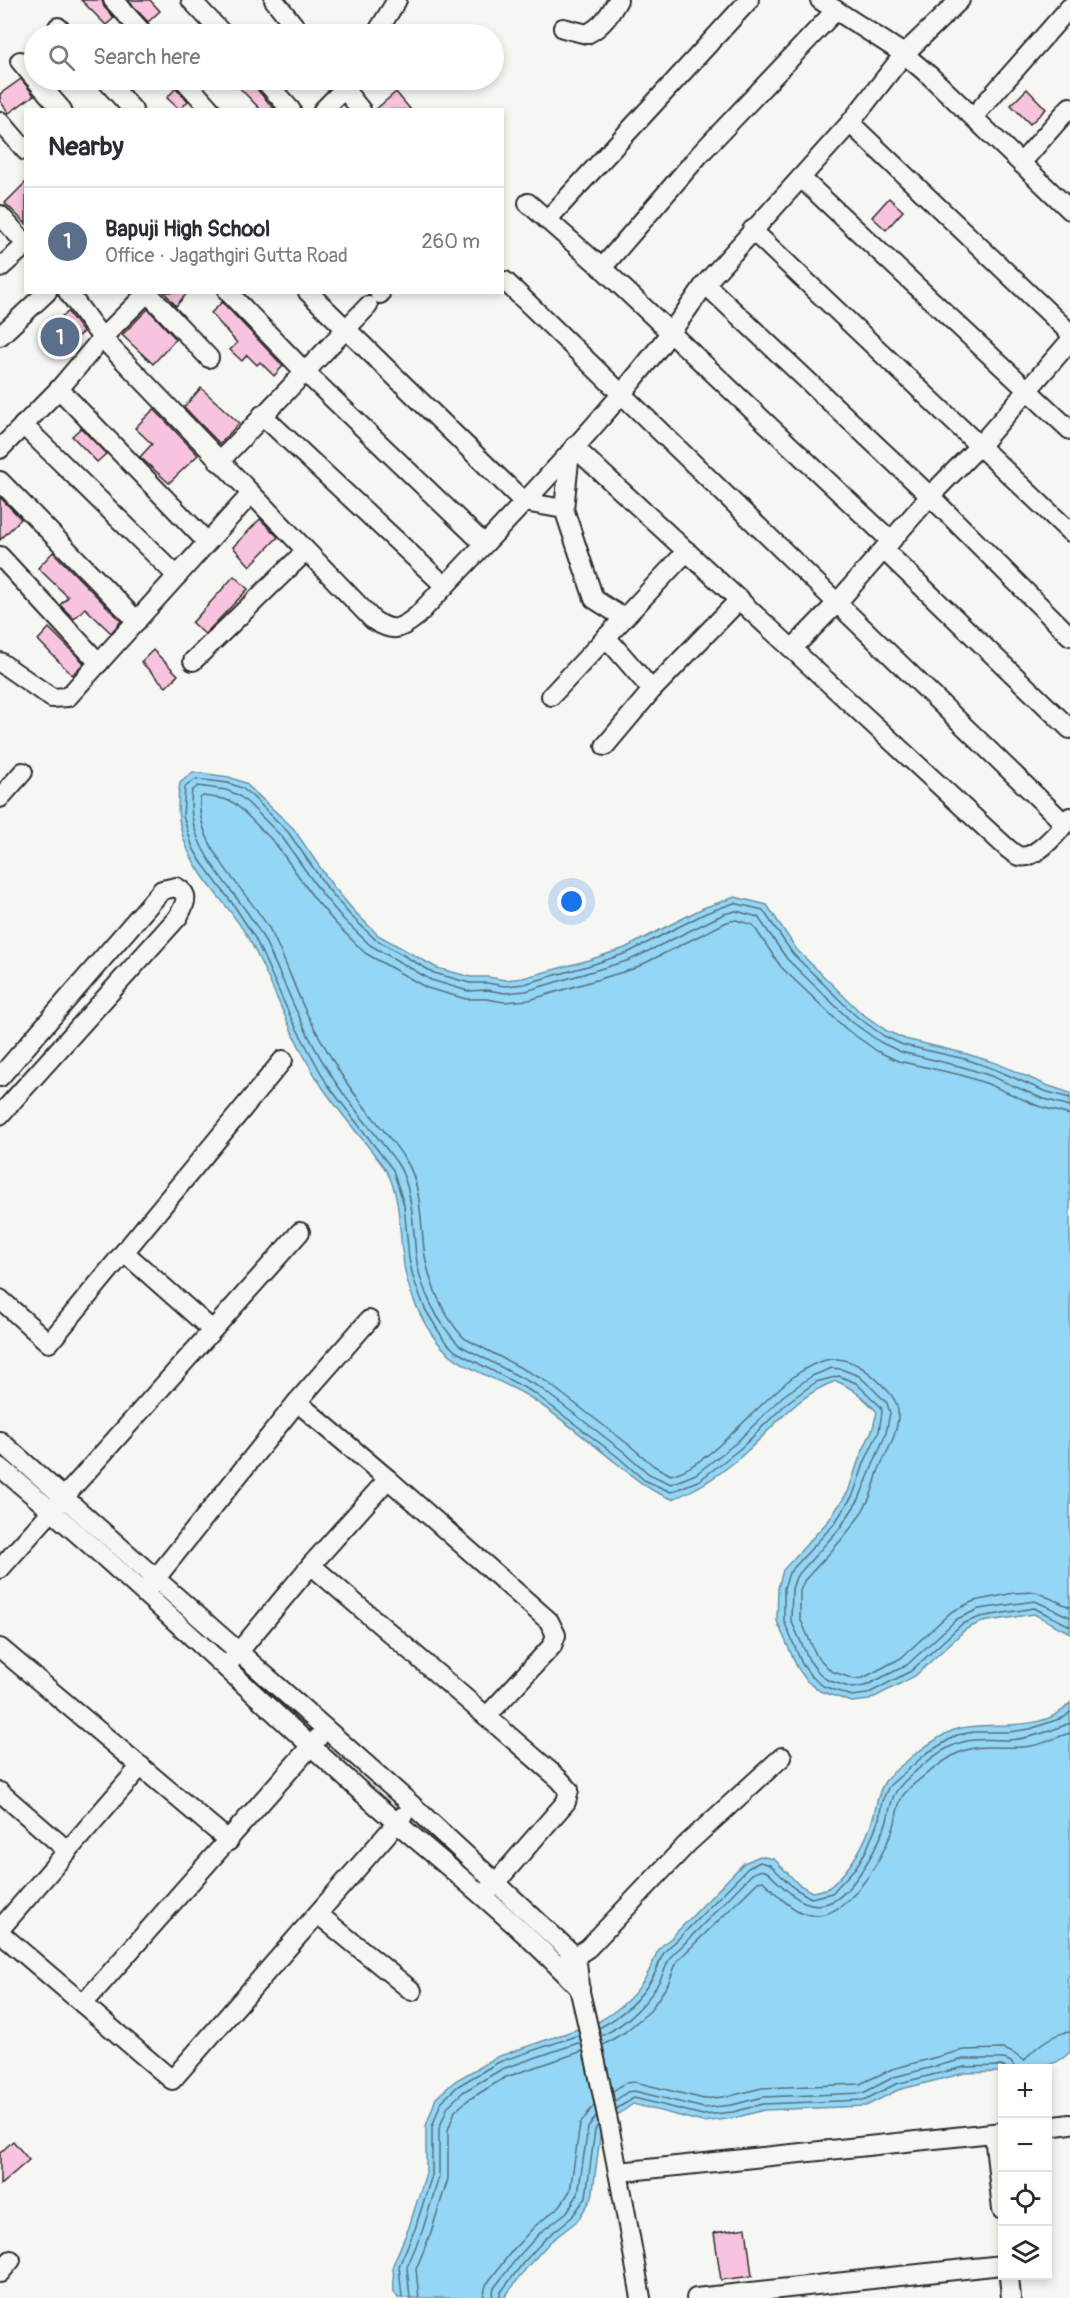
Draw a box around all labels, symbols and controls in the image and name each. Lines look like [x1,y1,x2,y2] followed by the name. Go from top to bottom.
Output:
[24,24,504,90] search box
[45,41,78,74] icon: search
[93,43,200,71] text: Search here
[48,131,124,163] text: Nearby
[105,215,270,243] text: Bapuji High School
[64,229,71,254] text: 1
[421,229,480,254] text: 260 m
[105,243,348,268] text: Office · Jagathgiri Gutta Road
[40,314,80,360] pin: 1
[557,887,586,916] your location
[998,2064,1052,2280] map controls
[998,2064,1052,2118] button: +
[998,2118,1052,2172] button: −
[998,2172,1052,2226] button: locate
[998,2226,1052,2280] button: layers

